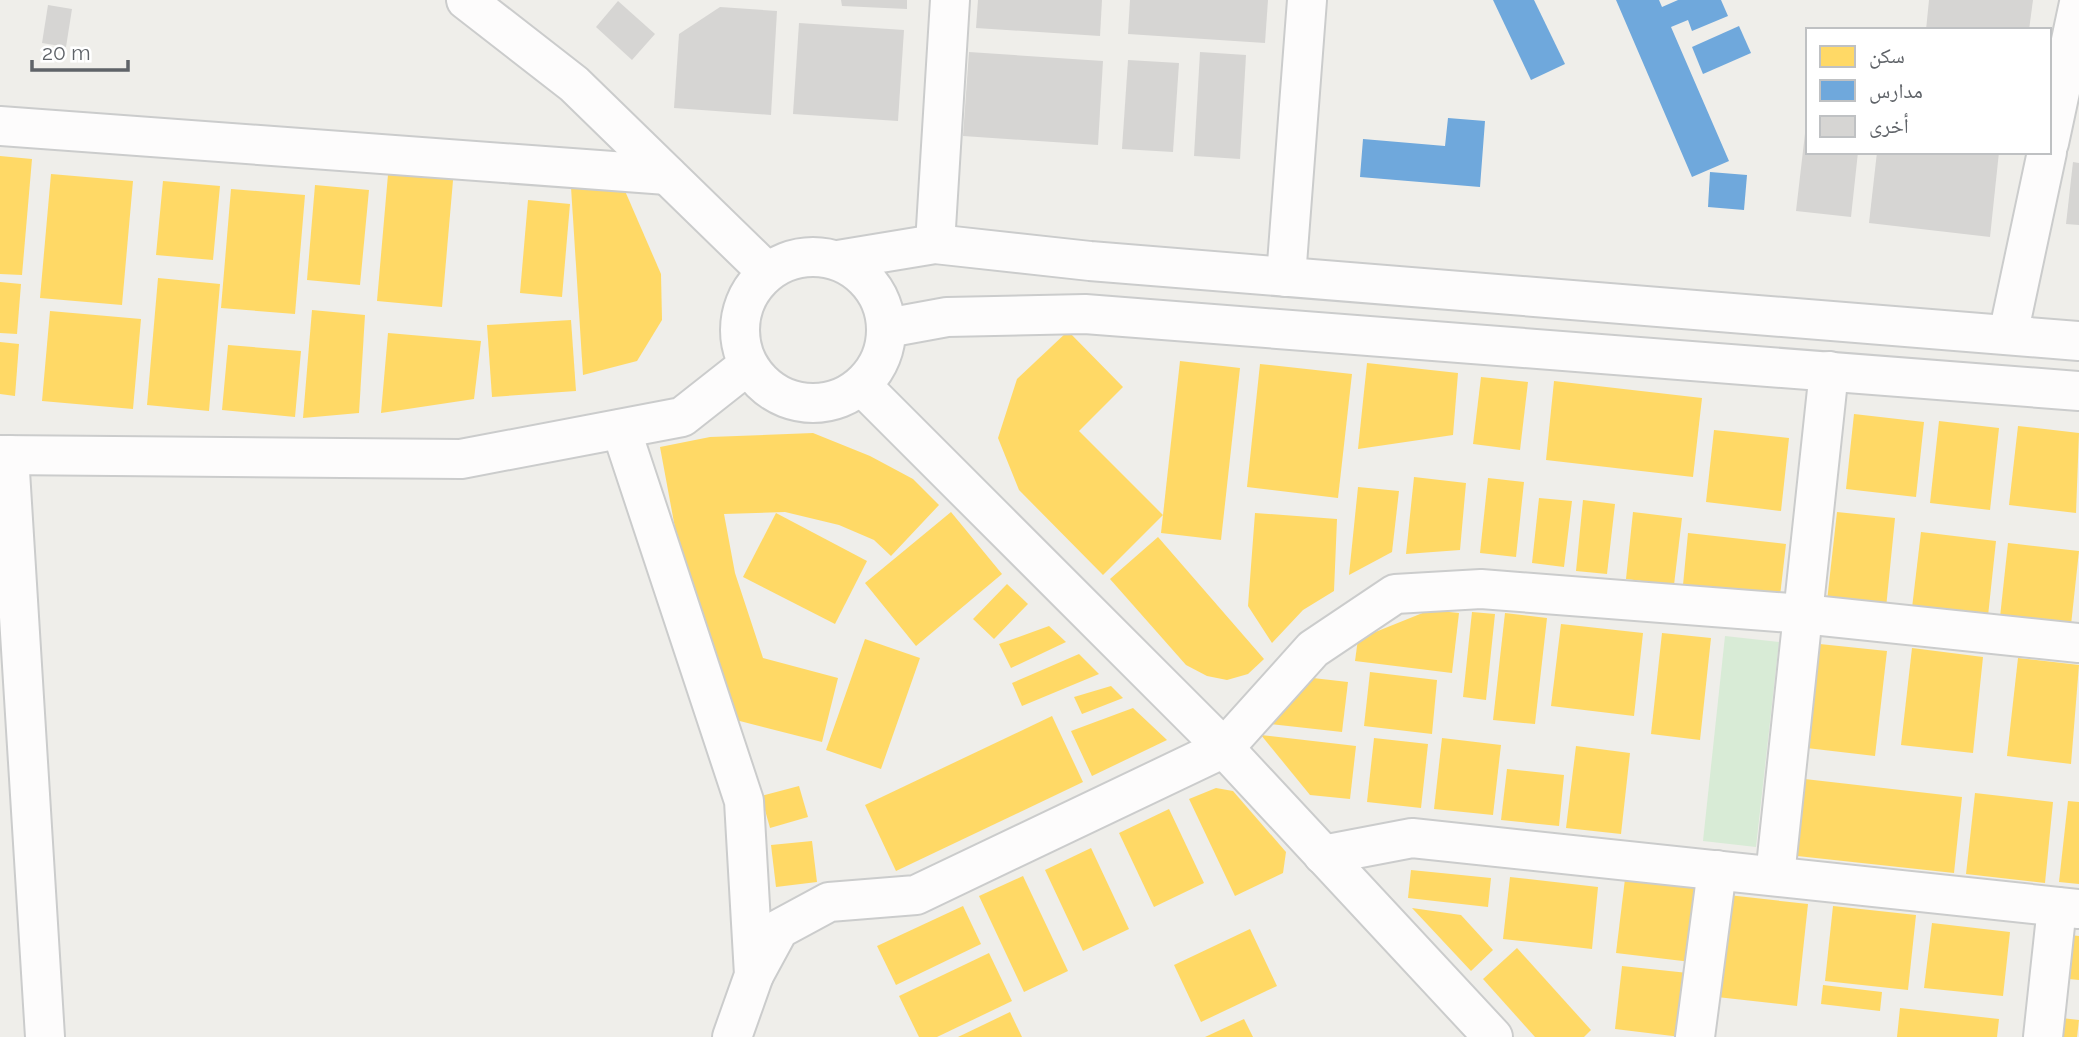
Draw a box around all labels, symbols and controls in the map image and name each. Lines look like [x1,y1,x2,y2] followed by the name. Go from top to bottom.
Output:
[32,28,128,72] scale bar
[1806,28,2051,154] legend
[42,40,90,65] text: 20 m
[1869,43,1905,69] text: سكن
[1869,78,1923,104] text: مدارس
[1869,113,1909,138] text: أخرى

